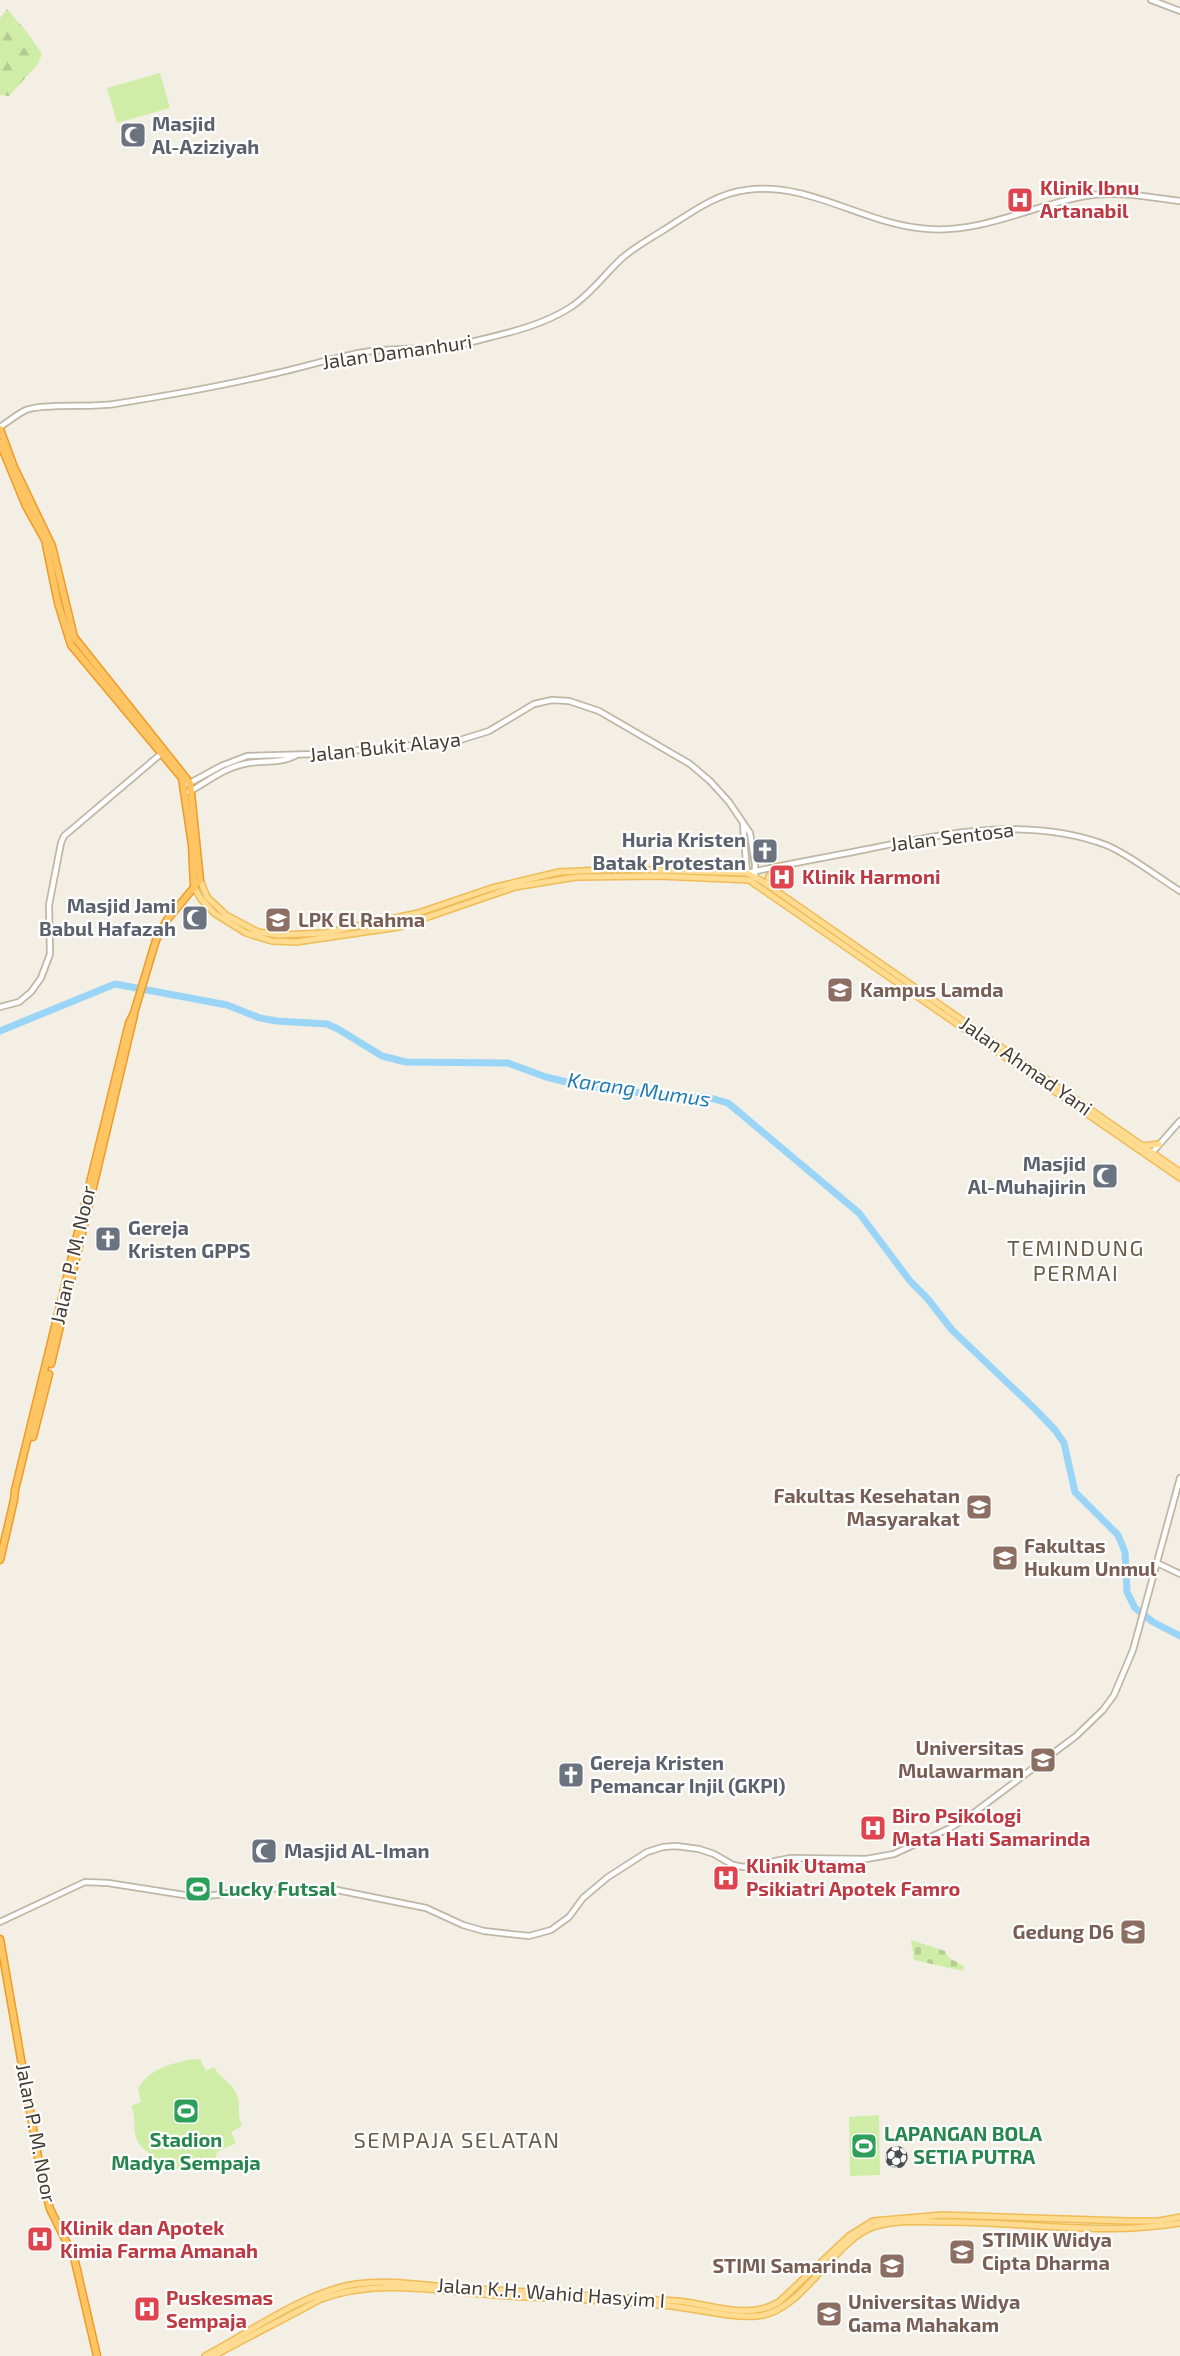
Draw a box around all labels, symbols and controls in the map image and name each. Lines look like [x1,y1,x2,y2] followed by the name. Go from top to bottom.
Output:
[152,111,259,159] place label: Masjid Al-Aziziyah
[118,120,148,150] mosque icon: Masjid Al-Aziziyah
[1040,175,1139,222] place label: Klinik Ibnu Artanabil
[1005,185,1035,215] hospital icon: Klinik Ibnu Artanabil
[320,329,473,373] street label: Jalan Damanhuri
[308,726,462,766] street label: Jalan Bukit Alaya
[889,817,1015,856] street label: Jalan Sentosa
[593,827,746,874] place label: Huria Kristen Batak Protestan
[750,836,780,866] church icon: Huria Kristen Batak Protestan
[767,862,797,892] hospital icon: Klinik Harmoni
[802,864,940,888] place label: Klinik Harmoni
[39,893,176,940] place label: Masjid Jami Babul Hafazah
[180,903,210,933] mosque icon: Masjid Jami Babul Hafazah
[263,905,293,935] school or university icon: LPK El Rahma
[298,907,425,931] place label: LPK El Rahma
[825,975,855,1005] school or university icon: Kampus Lamda
[860,977,1004,1001] place label: Kampus Lamda
[956,1011,1097,1120] street label: Jalan Ahmad Yani
[566,1066,712,1111] water label: Karang Mumus
[968,1151,1086,1198] place label: Masjid Al-Muhajirin
[1090,1161,1120,1191] mosque icon: Masjid Al-Muhajirin
[44,1183,100,1326] street label: Jalan P. M. Noor
[128,1215,251,1262] place label: Gereja Kristen GPPS
[93,1224,123,1254] church icon: Gereja Kristen GPPS
[1007,1234,1145,1285] district label: TEMINDUNG PERMAI
[773,1483,960,1531] place label: Fakultas Kesehatan Masyarakat
[964,1492,994,1522] school or university icon: Fakultas Kesehatan Masyarakat
[1024,1533,1157,1580] place label: Fakultas Hukum Unmul
[990,1543,1020,1573] school or university icon: Fakultas Hukum Unmul
[898,1735,1024,1782] place label: Universitas Mulawarman
[1028,1745,1058,1775] school or university icon: Universitas Mulawarman
[590,1750,786,1797] place label: Gereja Kristen Pemancar Injil (GKPI)
[556,1760,586,1790] church icon: Gereja Kristen Pemancar Injil (GKPI)
[892,1803,1090,1850] place label: Biro Psikologi Mata Hati Samarinda
[858,1813,888,1843] hospital icon: Biro Psikologi Mata Hati Samarinda
[249,1836,279,1866] mosque icon: Masjid AL-Iman
[284,1838,430,1862] place label: Masjid AL-Iman
[746,1853,960,1900] place label: Klinik Utama Psikiatri Apotek Famro
[711,1863,741,1893] hospital icon: Klinik Utama Psikiatri Apotek Famro
[183,1874,213,1904] sports icon: Lucky Futsal
[218,1876,337,1901] place label: Lucky Futsal
[1118,1917,1148,1947] school or university icon: Gedung D6
[1013,1919,1114,1943] place label: Gedung D6
[12,2061,62,2205] street label: Jalan P. M. Noor
[171,2096,201,2126] sports icon: Stadion Madya Sempaja
[883,2121,1043,2169] place label: LAPANGAN BOLA ⚽ SETIA PUTRA
[354,2126,560,2152] district label: SEMPAJA SELATAN
[111,2127,261,2175] place label: Stadion Madya Sempaja
[849,2131,879,2161] sports icon: LAPANGAN BOLA ⚽ SETIA PUTRA
[60,2215,258,2262] place label: Klinik dan Apotek Kimia Farma Amanah
[25,2224,55,2254] hospital icon: Klinik dan Apotek Kimia Farma Amanah
[982,2227,1112,2274] place label: STIMIK Widya Cipta Dharma
[947,2237,977,2267] school or university icon: STIMIK Widya Cipta Dharma
[877,2251,907,2281] school or university icon: STIMI Samarinda
[712,2253,872,2277] place label: STIMI Samarinda
[436,2272,666,2312] street label: Jalan K.H. Wahid Hasyim I
[166,2285,273,2332] place label: Puskesmas Sempaja
[848,2289,1020,2336] place label: Universitas Widya Gama Mahakam
[132,2294,162,2324] hospital icon: Puskesmas Sempaja
[814,2299,844,2329] school or university icon: Universitas Widya Gama Mahakam

